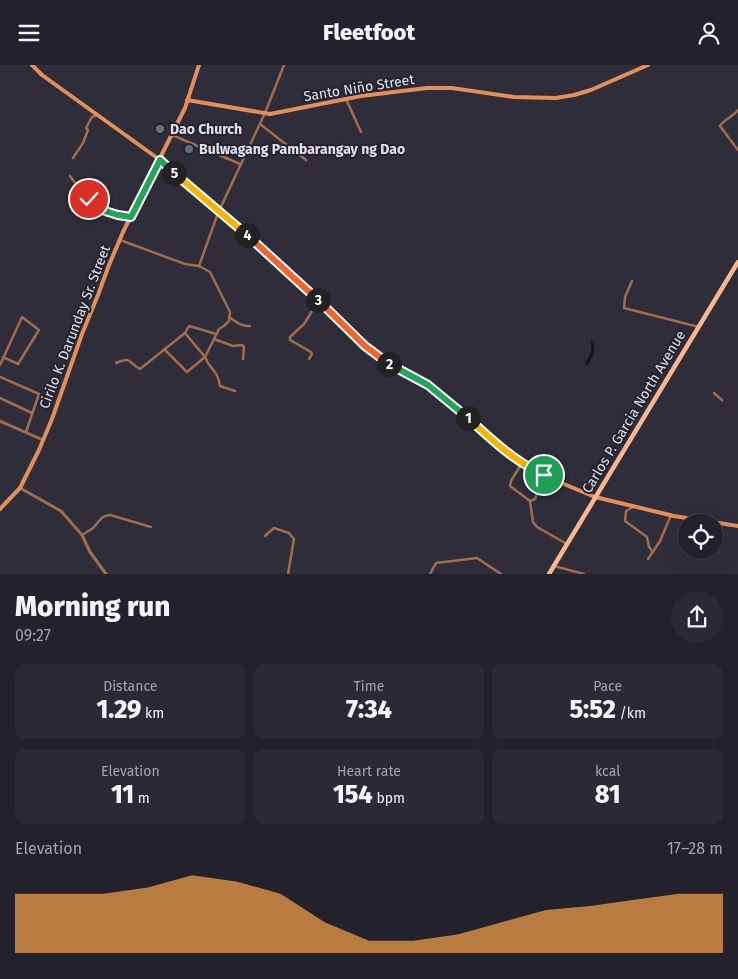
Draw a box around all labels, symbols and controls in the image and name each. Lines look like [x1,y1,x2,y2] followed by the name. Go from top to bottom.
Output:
[15,19,43,47] icon: menu
[323,19,415,46] text: Fleetfoot
[695,19,723,47] icon: person
[302,71,416,105] street label: Santo Niño Street
[170,121,242,138] place label: Dao Church
[154,123,166,135] marker: Dao Church
[199,141,405,158] place label: Bulwagang Pambarangay ng Dao
[183,143,195,155] marker: Bulwagang Pambarangay ng Dao
[162,161,186,185] pin: 5
[171,165,178,182] text: 5
[68,178,110,220] pin
[75,185,103,213] icon: check
[234,223,260,247] pin: 4
[244,227,251,244] text: 4
[36,242,114,411] street label: Cirilo K. Darunday Sr. Street
[306,287,330,313] pin: 3
[315,292,322,309] text: 3
[579,328,689,496] street label: Carlos P. Garcia North Avenue
[376,351,402,377] pin: 2
[386,356,393,373] text: 2
[456,405,480,431] pin: 1
[465,410,472,427] text: 1
[523,454,565,496] pin
[530,461,558,489] icon: arrive
[678,514,723,559] map controls
[678,514,723,559] button: locate
[15,590,170,623] text: Morning run
[671,591,723,643] button: share
[15,626,51,645] text: 09:27
[103,678,157,695] text: Distance
[354,678,384,695] text: Time
[593,678,622,695] text: Pace
[96,695,141,725] text: 1.29
[346,695,392,725] text: 7:34
[569,695,616,725] text: 5:52
[141,705,164,722] text: km
[616,705,646,722] text: /km
[101,763,160,780] text: Elevation
[337,763,401,780] text: Heart rate
[595,763,620,780] text: kcal
[111,780,134,810] text: 11
[333,780,373,810] text: 154
[595,780,621,810] text: 81
[134,790,150,807] text: m
[373,790,405,807] text: bpm
[15,839,82,858] text: Elevation
[667,839,723,858] text: 17–28 m

